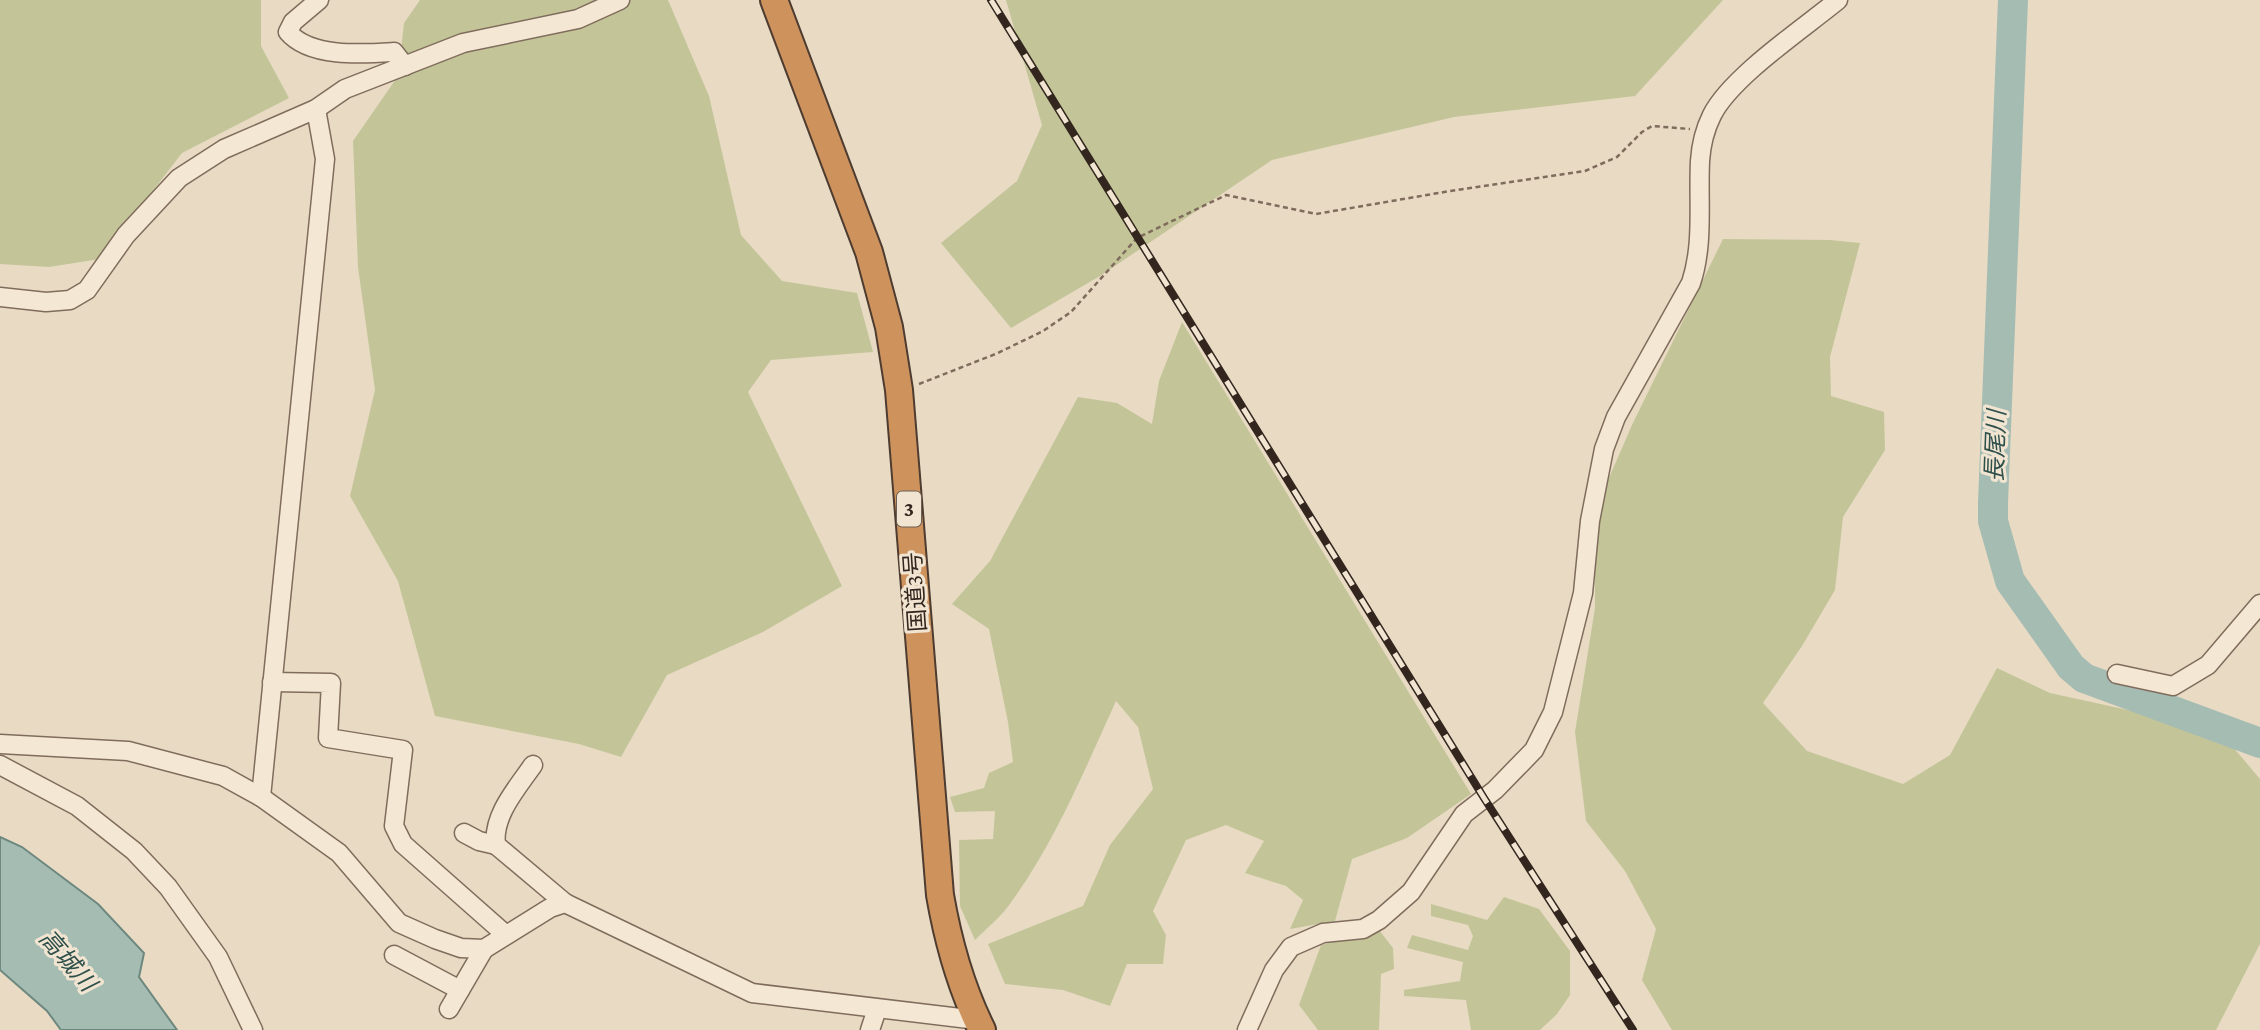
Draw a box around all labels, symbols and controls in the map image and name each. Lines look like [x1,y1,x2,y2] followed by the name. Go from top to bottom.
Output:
[1980,407,2010,482] water label: 長尾川
[897,491,921,526] road number: 3
[899,551,931,633] street label: 国道3号
[34,924,104,998] water label: 高城川

